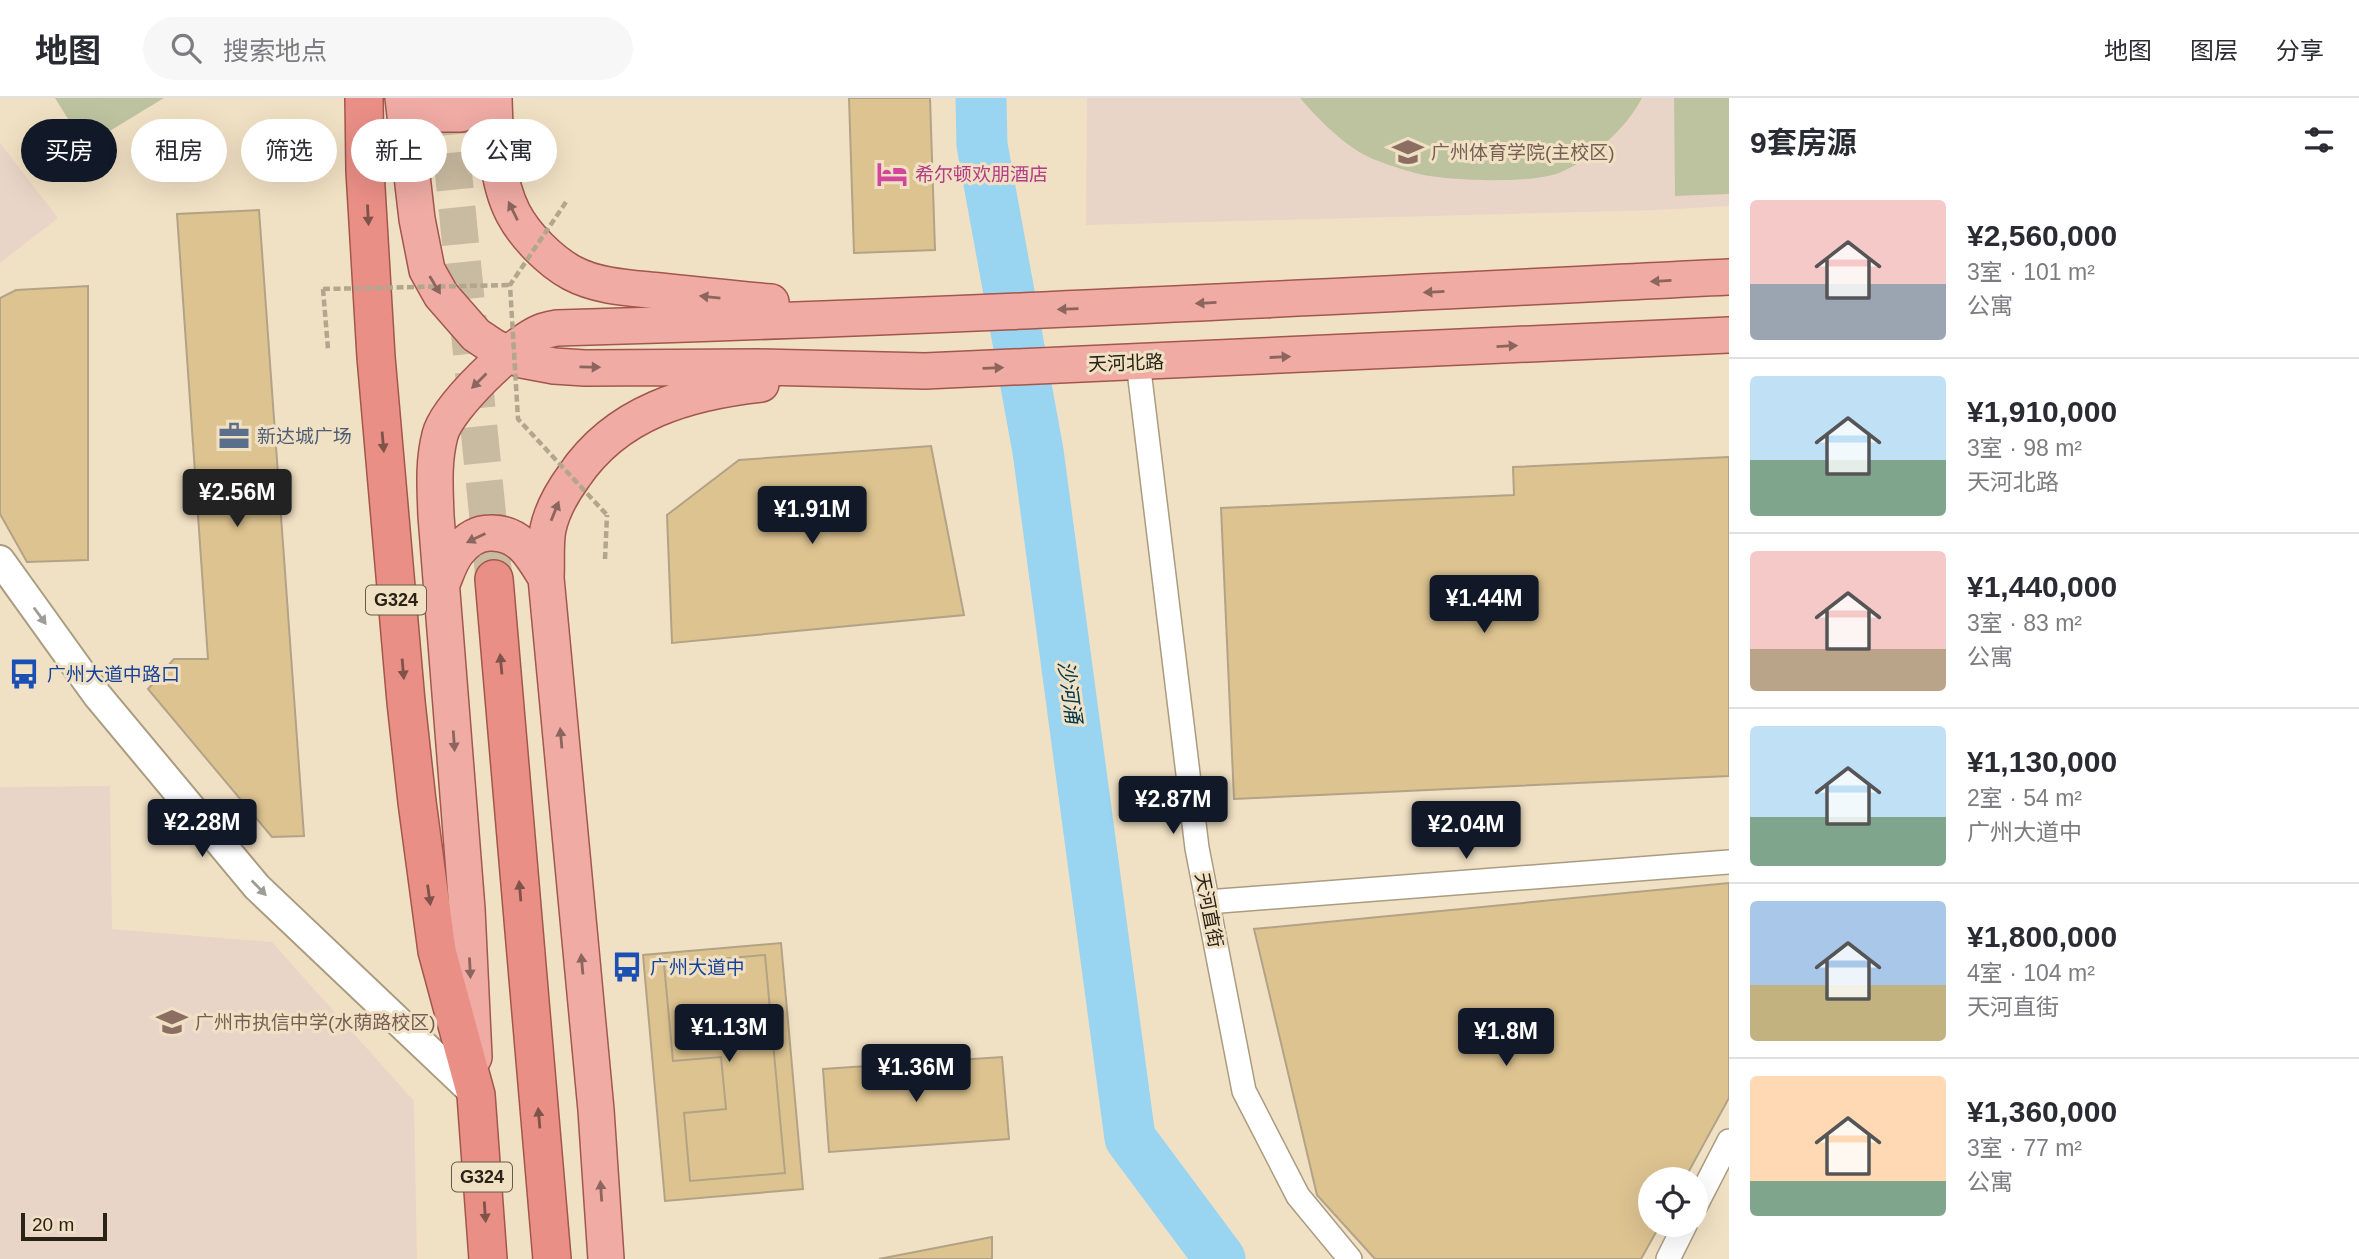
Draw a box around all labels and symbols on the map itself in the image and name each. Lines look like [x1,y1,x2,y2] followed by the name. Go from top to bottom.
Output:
[1391,135,1425,169] school or university icon: 广州体育学院(主校区)
[1431,142,1615,163] place label: 广州体育学院(主校区)
[875,157,909,191] hotel icon: 希尔顿欢朋酒店
[915,164,1048,185] place label: 希尔顿欢朋酒店
[508,201,519,221] one-way arrow
[362,204,373,226] one-way arrow
[429,275,441,294] one-way arrow
[1650,275,1672,286] one-way arrow
[1422,286,1444,297] one-way arrow
[699,291,721,302] one-way arrow
[1195,298,1217,309] one-way arrow
[1057,303,1079,314] one-way arrow
[1496,340,1518,351] one-way arrow
[1088,351,1164,375] street label: 天河北路
[1269,351,1291,362] one-way arrow
[579,362,601,373] one-way arrow
[982,363,1004,374] one-way arrow
[471,372,488,388] one-way arrow
[217,419,251,453] office icon: 新达城广场
[257,426,352,447] place label: 新达城广场
[378,431,389,453] one-way arrow
[180,470,294,529] pin: ¥2.56M
[755,486,869,546] pin: ¥1.91M
[549,500,560,521] one-way arrow
[466,532,486,544] one-way arrow
[1427,575,1541,635] pin: ¥1.44M
[366,586,426,614] road number: G324
[33,606,47,625] one-way arrow
[495,653,506,675] one-way arrow
[7,657,41,691] bus stop icon: 广州大道中路口
[398,658,409,680] one-way arrow
[1054,659,1086,727] water label: 沙河涌
[47,664,180,685] place label: 广州大道中路口
[555,726,566,748] one-way arrow
[449,730,460,752] one-way arrow
[1116,776,1230,836] pin: ¥2.87M
[145,800,259,859] pin: ¥2.28M
[1409,802,1523,861] pin: ¥2.04M
[1191,871,1227,949] street label: 天河直街
[250,879,266,896] one-way arrow
[514,880,525,902] one-way arrow
[424,884,435,906] one-way arrow
[610,950,644,984] bus stop icon: 广州大道中
[577,953,588,975] one-way arrow
[464,957,475,979] one-way arrow
[650,957,745,978] place label: 广州大道中
[672,1004,786,1064] pin: ¥1.13M
[155,1005,189,1039] school or university icon: 广州市执信中学(水荫路校区)
[1457,1009,1555,1068] pin: ¥1.8M
[195,1012,436,1033] place label: 广州市执信中学(水荫路校区)
[859,1044,973,1104] pin: ¥1.36M
[533,1107,544,1129] one-way arrow
[452,1162,512,1192] road number: G324
[596,1180,607,1202] one-way arrow
[479,1201,490,1223] one-way arrow
[21,1210,107,1242] scale bar

